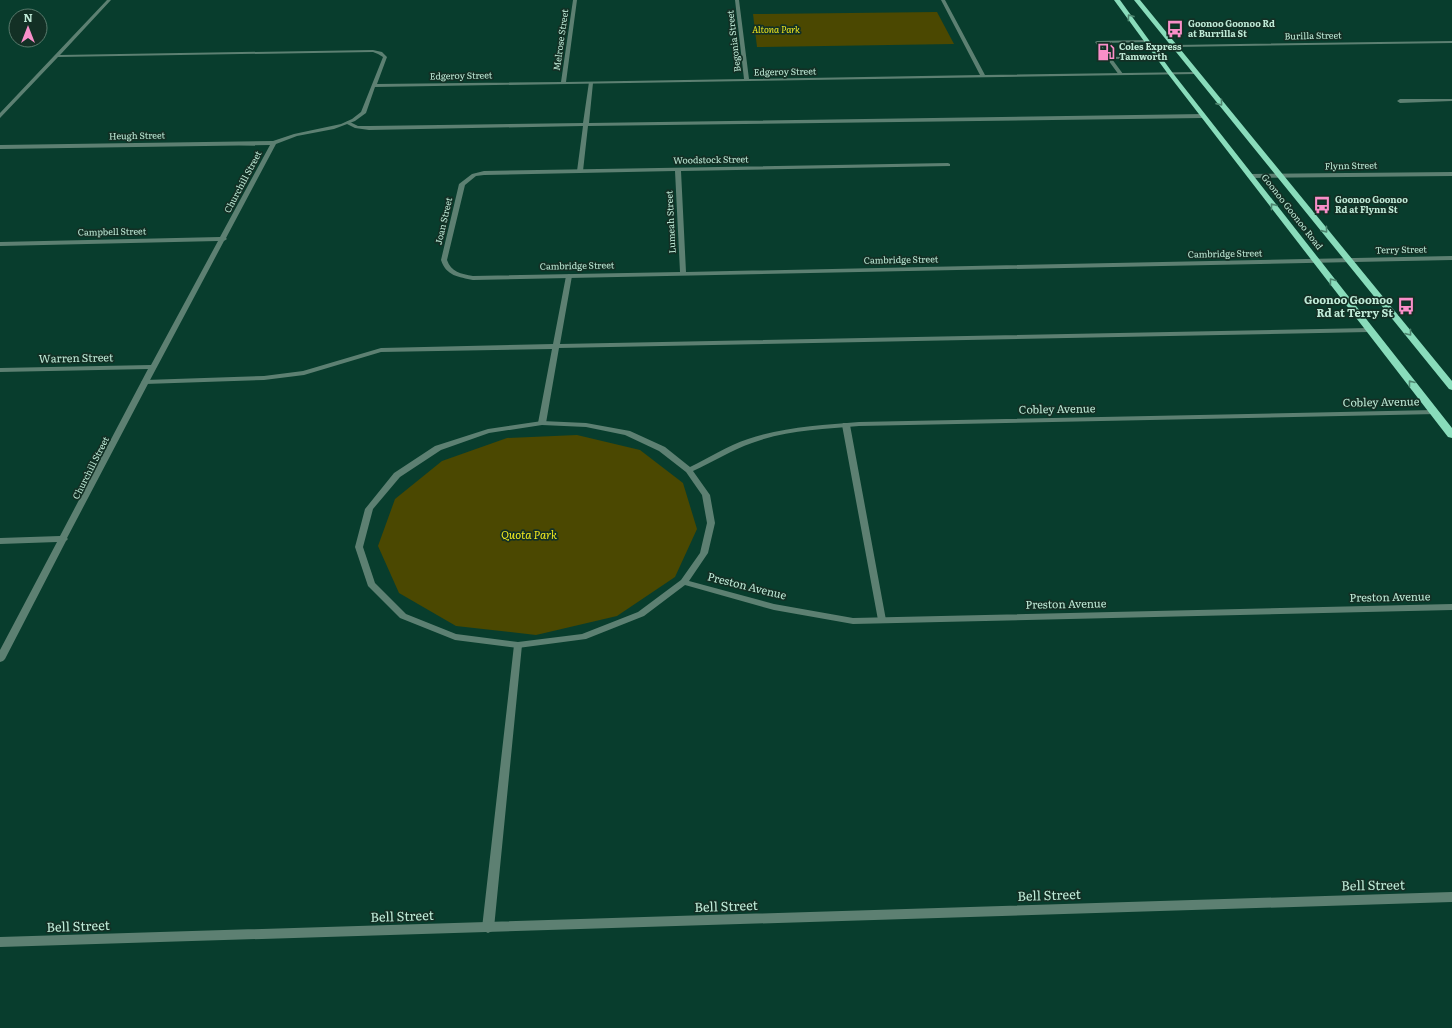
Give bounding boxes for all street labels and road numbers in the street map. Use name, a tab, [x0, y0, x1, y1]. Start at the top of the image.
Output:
street label: Melrose Street	[549, 8, 571, 72]
street label: Begonia Street	[722, 9, 744, 73]
street label: Burilla Street	[1284, 27, 1342, 42]
street label: Edgeroy Street	[754, 63, 817, 79]
street label: Edgeroy Street	[430, 67, 493, 83]
street label: Heugh Street	[109, 128, 166, 142]
street label: Churchill Street	[220, 148, 265, 215]
street label: Woodstock Street	[673, 151, 749, 167]
street label: Flynn Street	[1325, 158, 1378, 172]
street label: Goonoo Goonoo Road	[1259, 171, 1327, 253]
street label: Lumeah Street	[661, 190, 679, 254]
street label: Joan Street	[431, 195, 455, 246]
street label: Campbell Street	[78, 223, 147, 239]
street label: Terry Street	[1375, 242, 1427, 256]
street label: Cambridge Street	[1188, 245, 1263, 261]
street label: Cambridge Street	[864, 251, 939, 267]
street label: Cambridge Street	[540, 257, 615, 273]
street label: Warren Street	[39, 348, 114, 366]
street label: Cobley Avenue	[1343, 392, 1420, 410]
street label: Cobley Avenue	[1019, 399, 1096, 417]
street label: Churchill Street	[68, 433, 112, 501]
street label: Preston Avenue	[706, 567, 789, 603]
street label: Preston Avenue	[1349, 587, 1431, 605]
street label: Preston Avenue	[1025, 594, 1107, 612]
street label: Bell Street	[1341, 874, 1406, 895]
street label: Bell Street	[1017, 884, 1082, 905]
street label: Bell Street	[694, 895, 759, 916]
street label: Bell Street	[370, 905, 435, 926]
street label: Bell Street	[46, 915, 111, 936]

